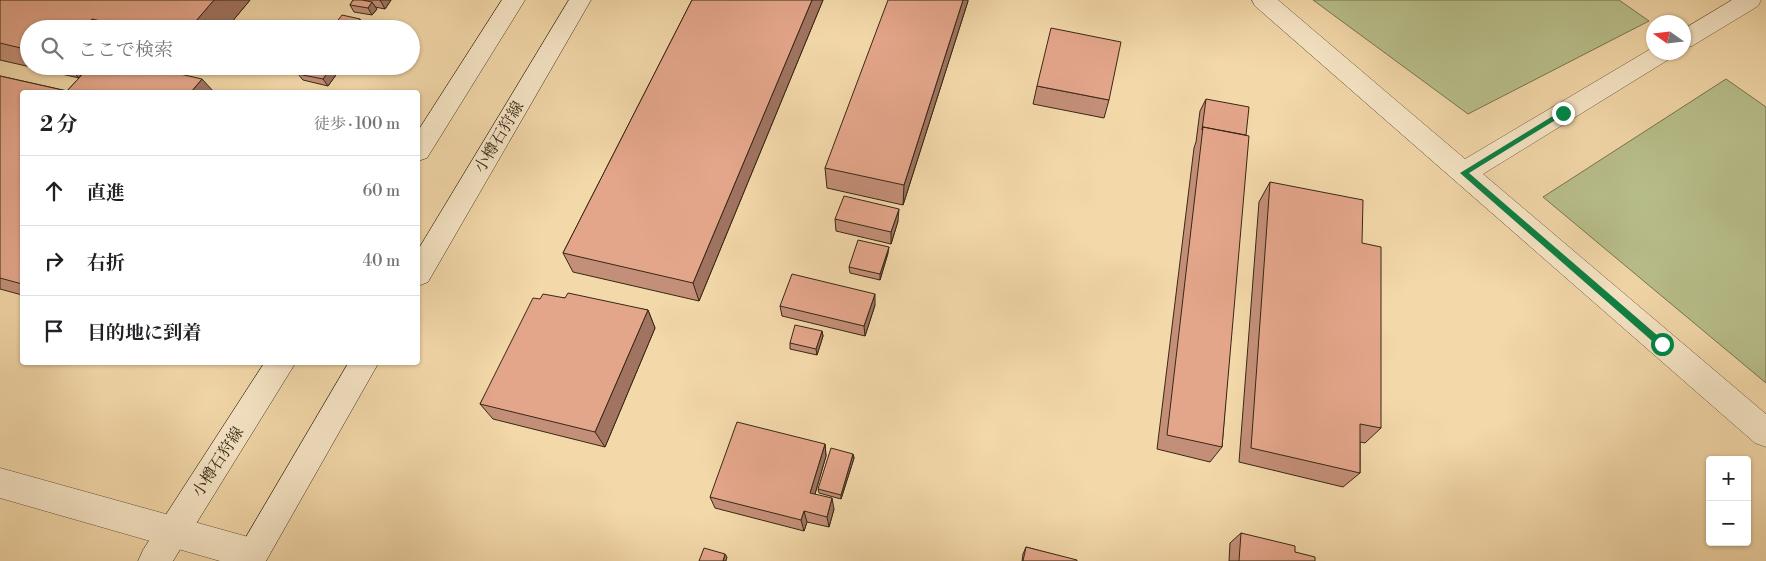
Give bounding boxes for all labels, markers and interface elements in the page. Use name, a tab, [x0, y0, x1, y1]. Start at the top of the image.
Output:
north arrow	[1646, 15, 1691, 60]
search box	[20, 20, 420, 75]
icon: search	[38, 34, 66, 62]
text: ここで検索	[78, 38, 173, 62]
street label: 小樽石狩線	[470, 98, 528, 176]
route end	[1552, 102, 1575, 125]
text: 2 分	[40, 112, 78, 138]
text: 徒歩 · 100 m	[314, 114, 400, 134]
icon: ahead	[40, 177, 68, 205]
text: 直進	[87, 181, 125, 205]
text: 60 m	[362, 181, 400, 201]
icon: right	[40, 247, 68, 275]
text: 右折	[87, 251, 125, 275]
text: 40 m	[363, 251, 400, 271]
icon: arrive	[40, 317, 68, 345]
text: 目的地に到着	[87, 321, 201, 345]
route start	[1651, 333, 1674, 356]
street label: 小樽石狩線	[188, 423, 248, 501]
map controls	[1706, 456, 1751, 546]
button: +	[1706, 456, 1751, 501]
button: −	[1706, 501, 1751, 546]

